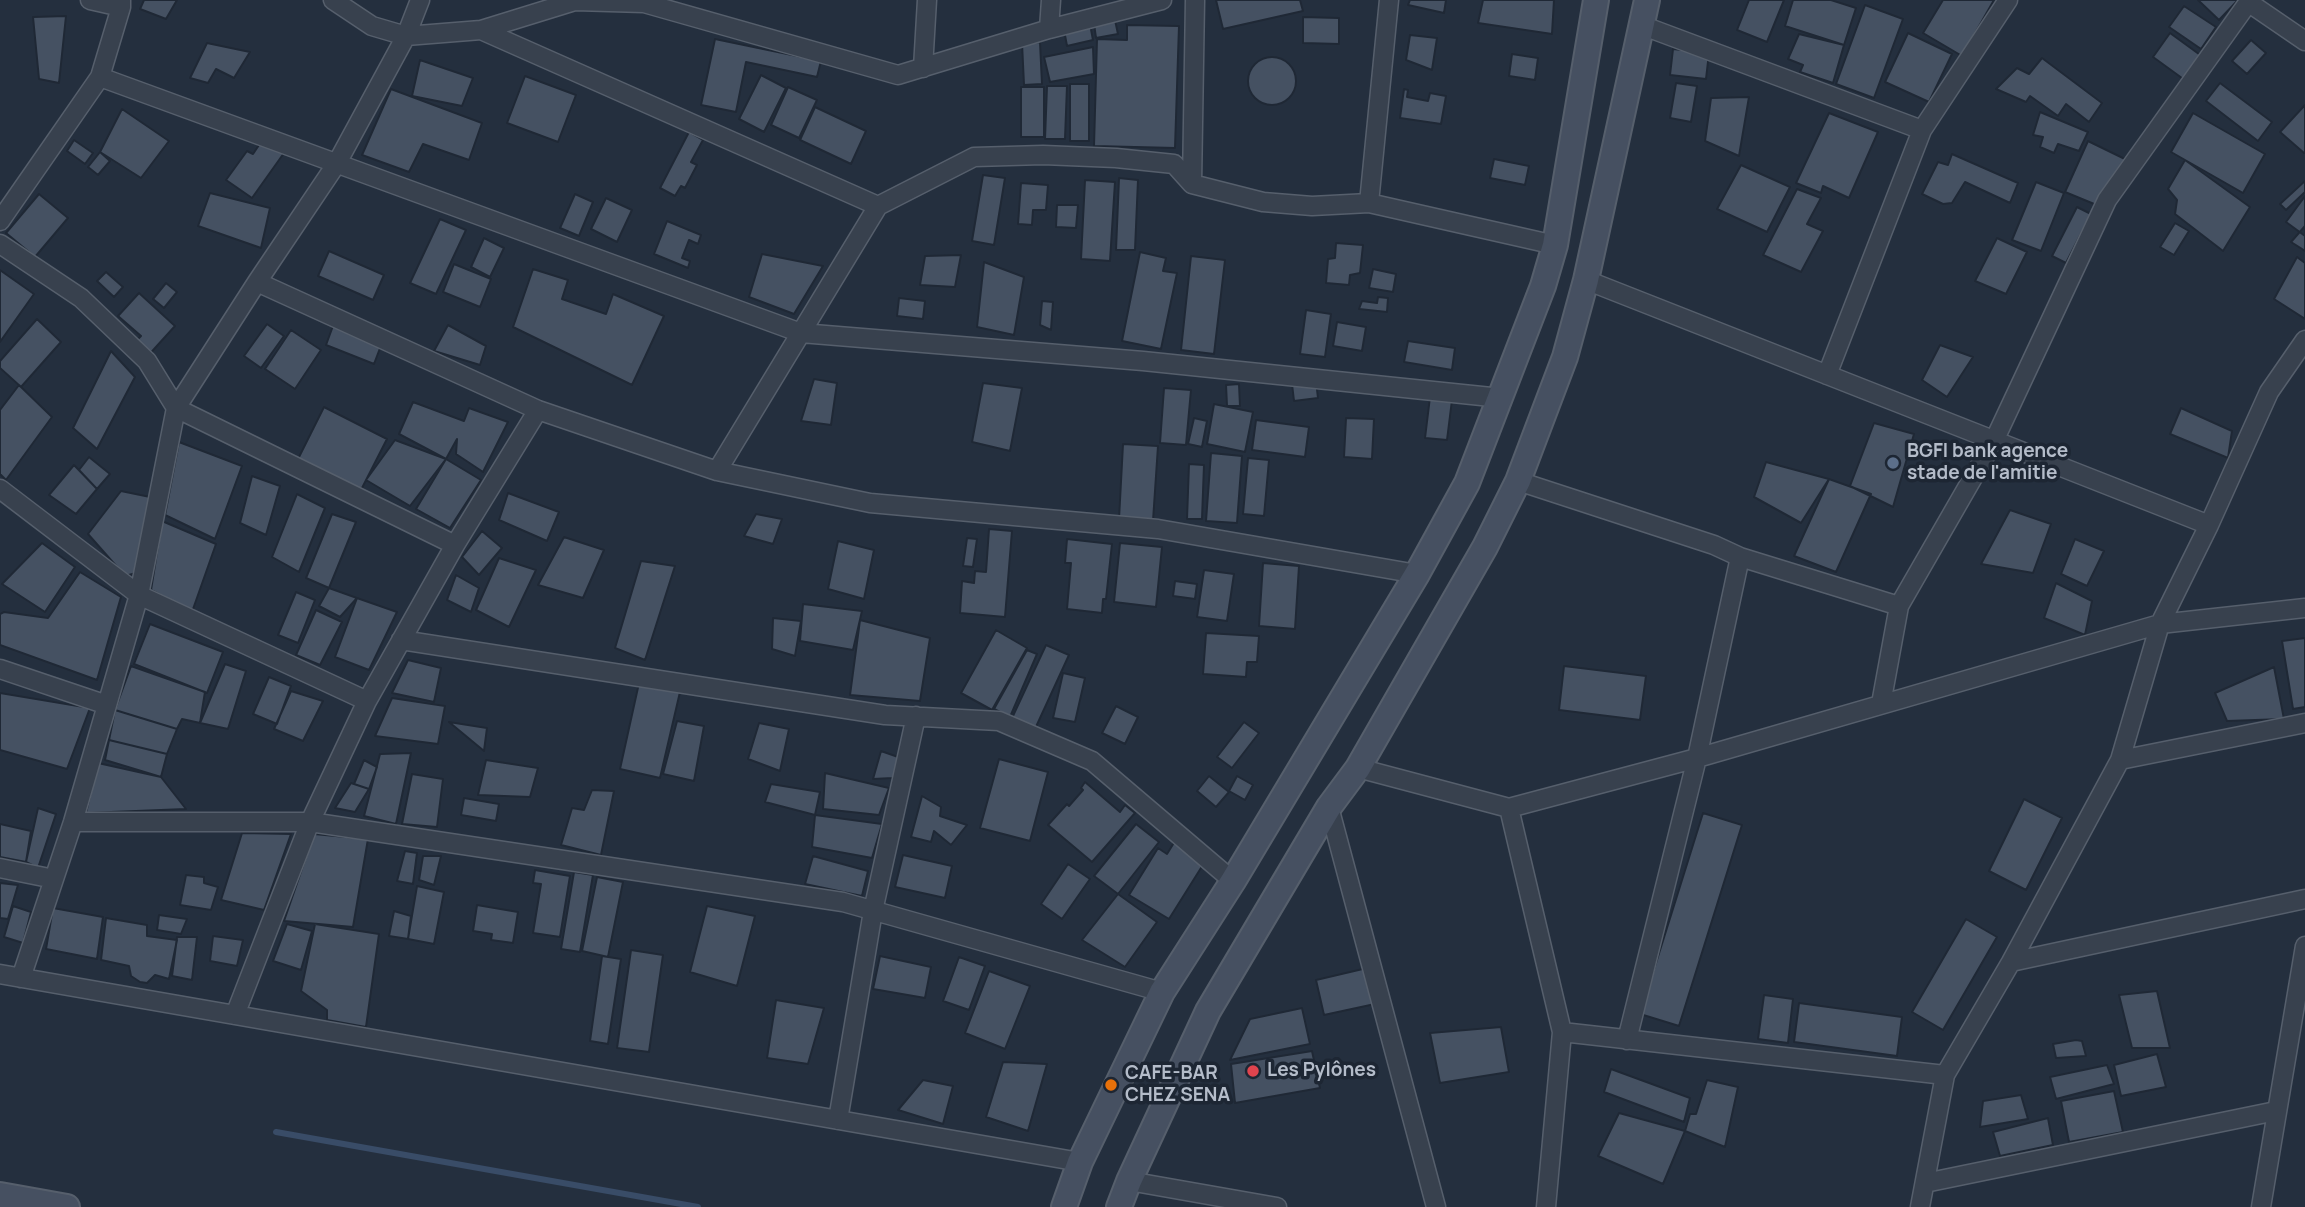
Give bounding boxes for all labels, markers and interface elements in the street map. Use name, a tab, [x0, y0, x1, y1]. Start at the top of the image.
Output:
place label: BGFI bank agence stade de l'amitie	[1907, 441, 2068, 485]
marker: BGFI bank agence stade de l'amitie	[1885, 455, 1901, 471]
place label: Les Pylônes	[1267, 1060, 1376, 1082]
place label: CAFE-BAR CHEZ SENA	[1125, 1063, 1230, 1107]
marker: Les Pylônes	[1245, 1063, 1261, 1079]
marker: CAFE-BAR CHEZ SENA	[1103, 1077, 1119, 1093]

